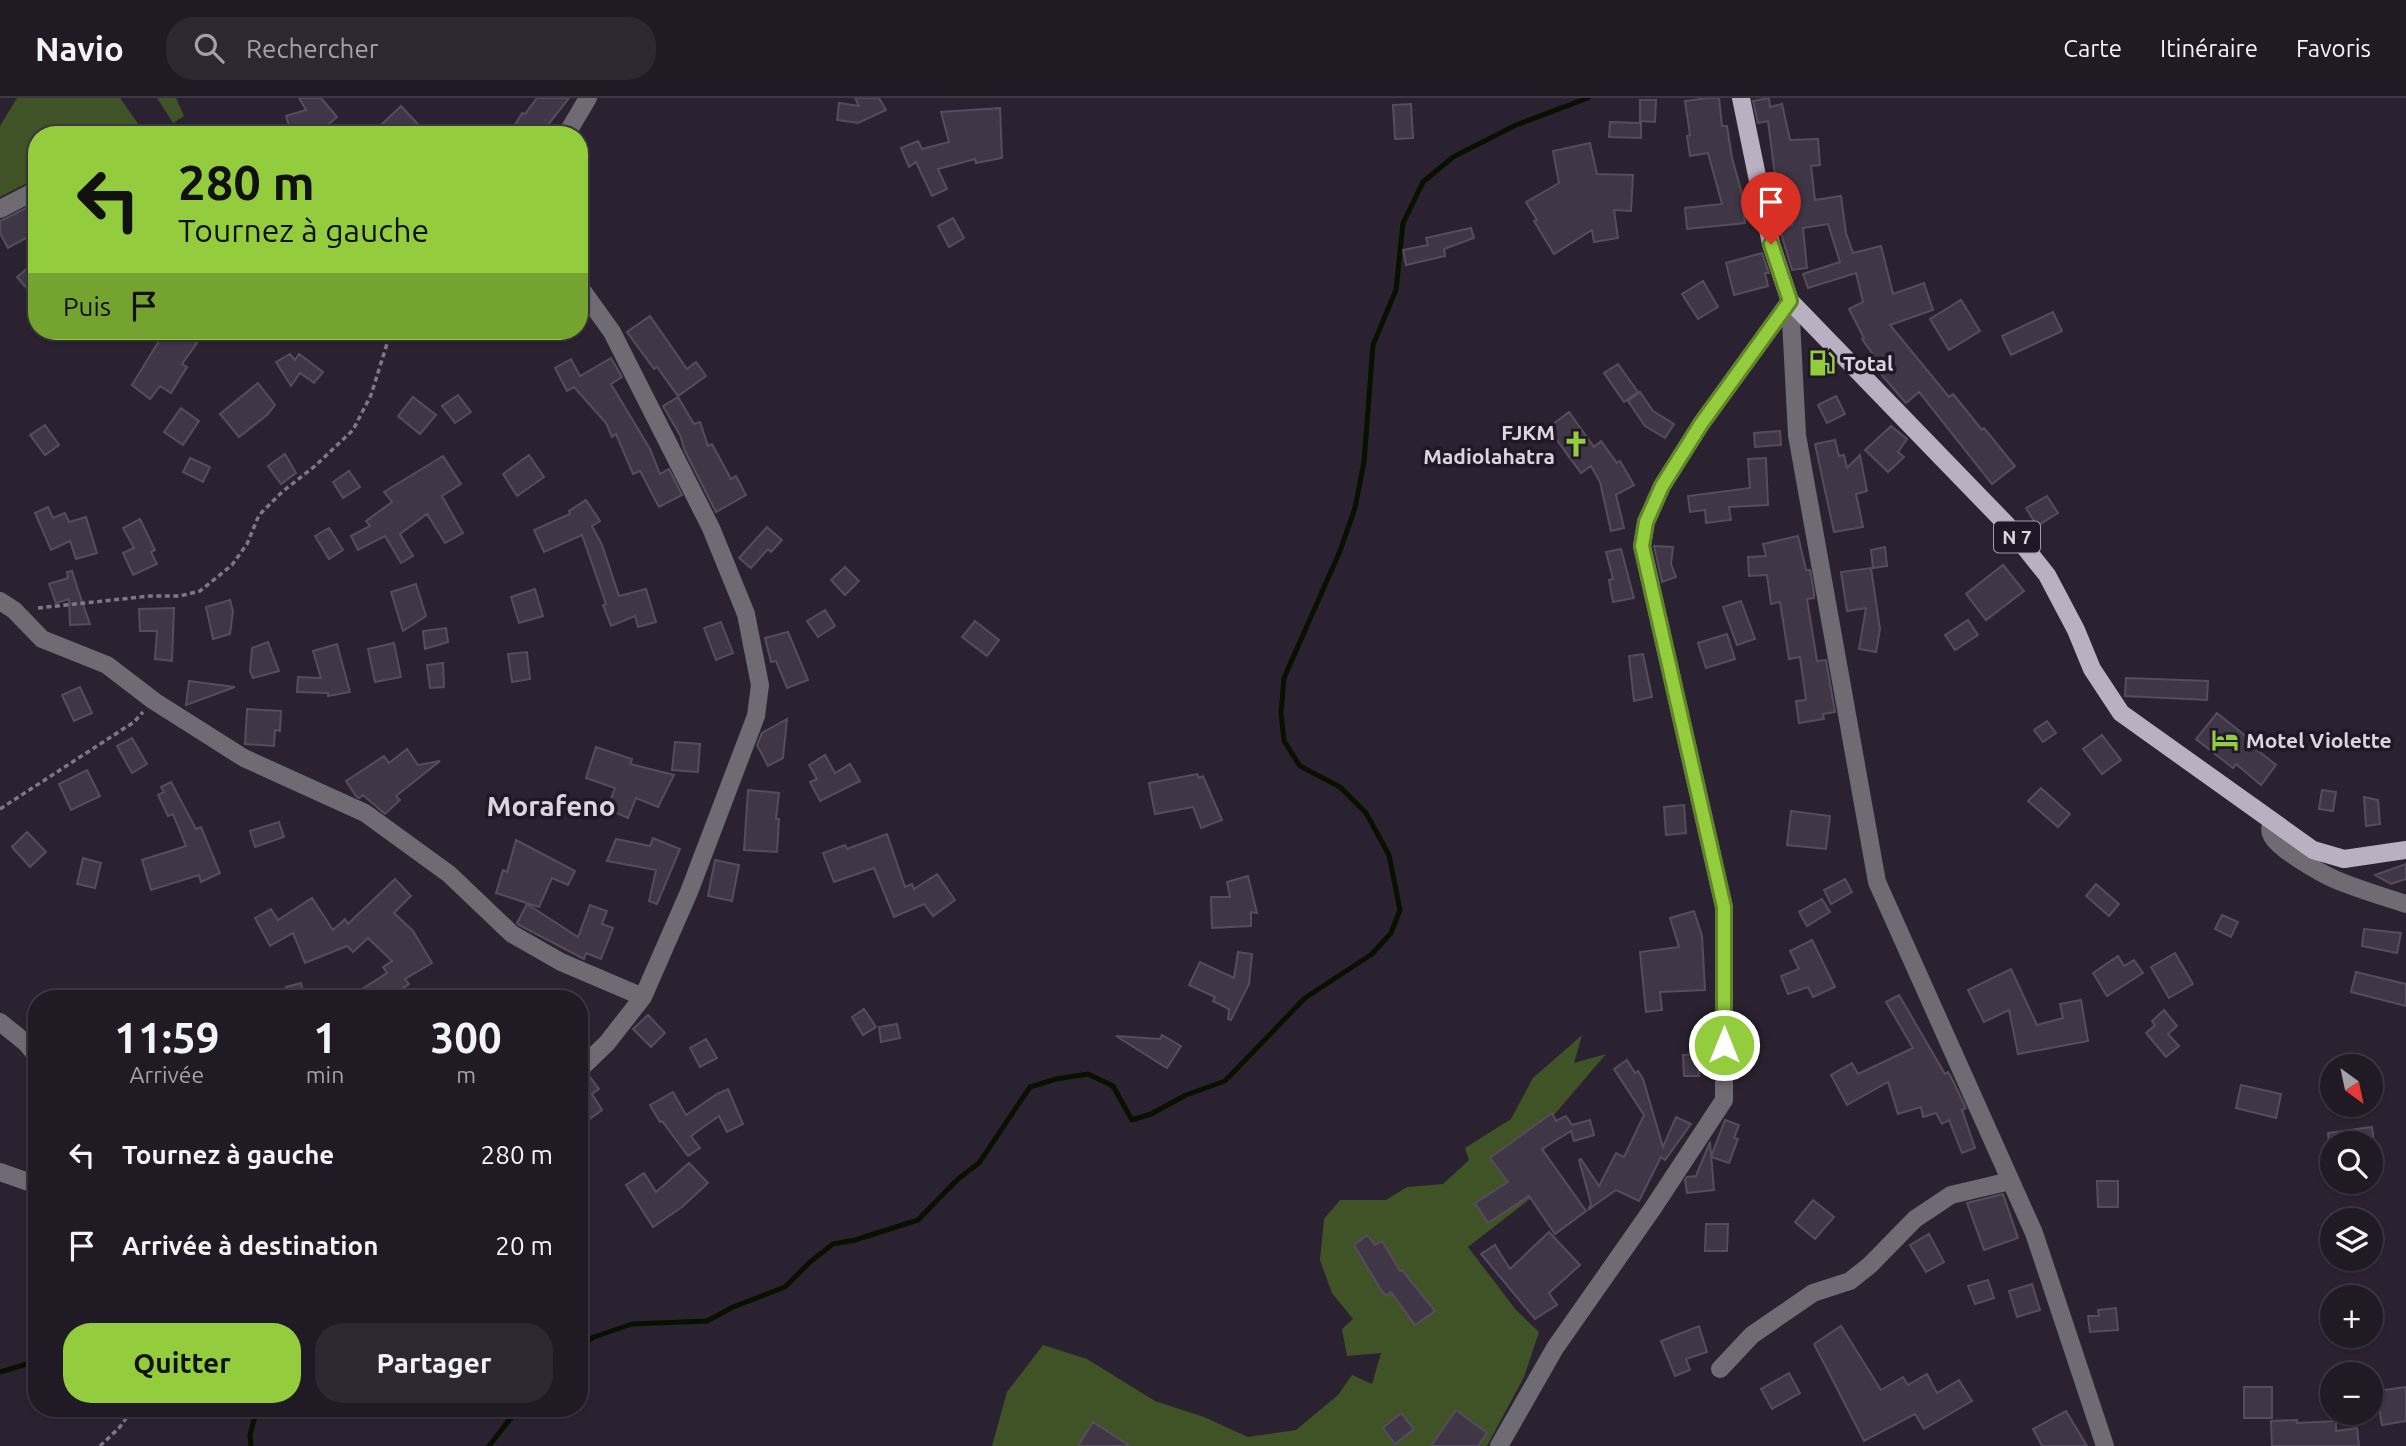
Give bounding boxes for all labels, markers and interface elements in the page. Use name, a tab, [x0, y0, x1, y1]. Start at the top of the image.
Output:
search box	[166, 17, 656, 80]
icon: search	[190, 29, 228, 67]
text: Navio	[35, 30, 124, 67]
text: Rechercher	[246, 34, 379, 63]
text: Carte	[2063, 35, 2122, 62]
text: Itinéraire	[2160, 35, 2258, 62]
text: Favoris	[2296, 35, 2371, 62]
icon: left	[63, 154, 154, 245]
text: 280 m	[178, 154, 315, 209]
pin	[1741, 172, 1801, 244]
icon: arrive	[1752, 183, 1790, 221]
text: Tournez à gauche	[178, 212, 429, 248]
icon: arrive	[125, 287, 163, 325]
text: Puis	[63, 292, 111, 321]
fuel station icon: Total	[1807, 348, 1837, 378]
place label: Total	[1843, 351, 1893, 375]
place label: FJKM Madiolahatra	[1423, 420, 1555, 468]
church icon: FJKM Madiolahatra	[1561, 429, 1591, 459]
road number: N 7	[1994, 522, 2040, 552]
hotel icon: Motel Violette	[2210, 725, 2240, 755]
place label: Motel Violette	[2246, 728, 2392, 752]
district label: Morafeno	[487, 790, 616, 821]
position arrow	[1687, 1008, 1761, 1082]
text: 11:59	[114, 1014, 219, 1061]
text: 1	[313, 1014, 337, 1061]
text: 300	[431, 1014, 502, 1061]
north arrow	[2320, 1054, 2384, 1116]
map controls	[2320, 1054, 2383, 1425]
text: Arrivée	[130, 1062, 204, 1087]
text: min	[306, 1062, 344, 1087]
text: m	[456, 1062, 476, 1087]
button: search	[2320, 1131, 2383, 1194]
icon: left	[63, 1136, 101, 1174]
text: Tournez à gauche	[122, 1140, 334, 1169]
text: 280 m	[481, 1140, 553, 1169]
button: layers	[2320, 1208, 2383, 1271]
icon: arrive	[63, 1227, 101, 1265]
text: Arrivée à destination	[122, 1231, 378, 1260]
text: 20 m	[495, 1231, 553, 1260]
button: +	[2320, 1285, 2383, 1348]
button: Quitter	[63, 1323, 301, 1403]
button: Partager	[315, 1323, 553, 1403]
button: −	[2320, 1362, 2383, 1425]

